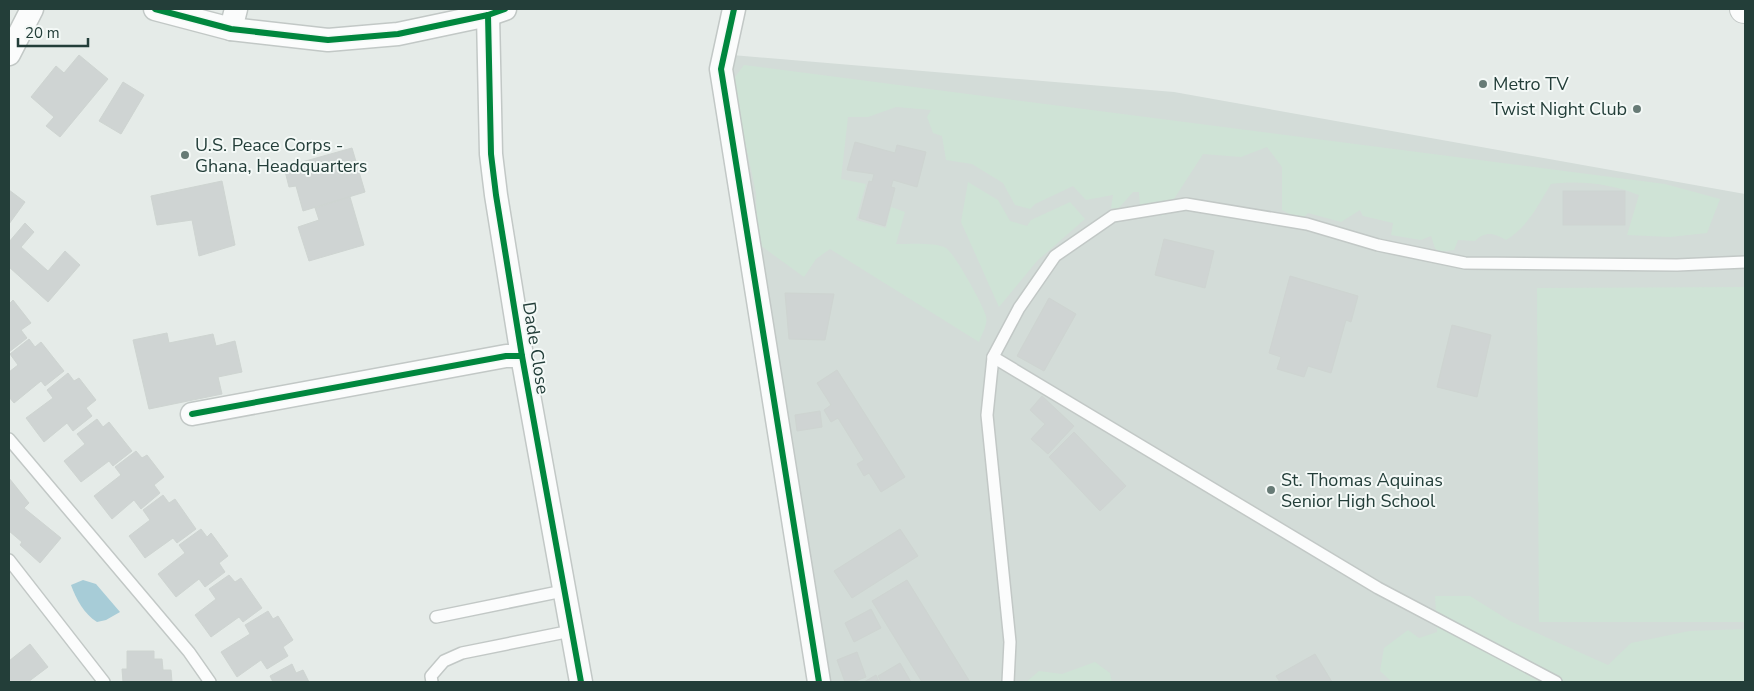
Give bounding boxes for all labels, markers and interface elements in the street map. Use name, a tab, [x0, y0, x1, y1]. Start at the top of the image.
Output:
scale bar	[18, 15, 88, 47]
text: 20 m	[25, 23, 60, 43]
place label: Metro TV	[1493, 72, 1569, 96]
marker: Metro TV	[1477, 78, 1489, 90]
place label: Twist Night Club	[1491, 97, 1627, 121]
marker: Twist Night Club	[1631, 103, 1643, 115]
place label: U.S. Peace Corps - Ghana, Headquarters	[195, 133, 367, 178]
marker: U.S. Peace Corps - Ghana, Headquarters	[179, 149, 191, 161]
street label: Dade Close	[517, 300, 555, 396]
place label: St. Thomas Aquinas Senior High School	[1281, 468, 1443, 513]
marker: St. Thomas Aquinas Senior High School	[1265, 484, 1277, 496]

